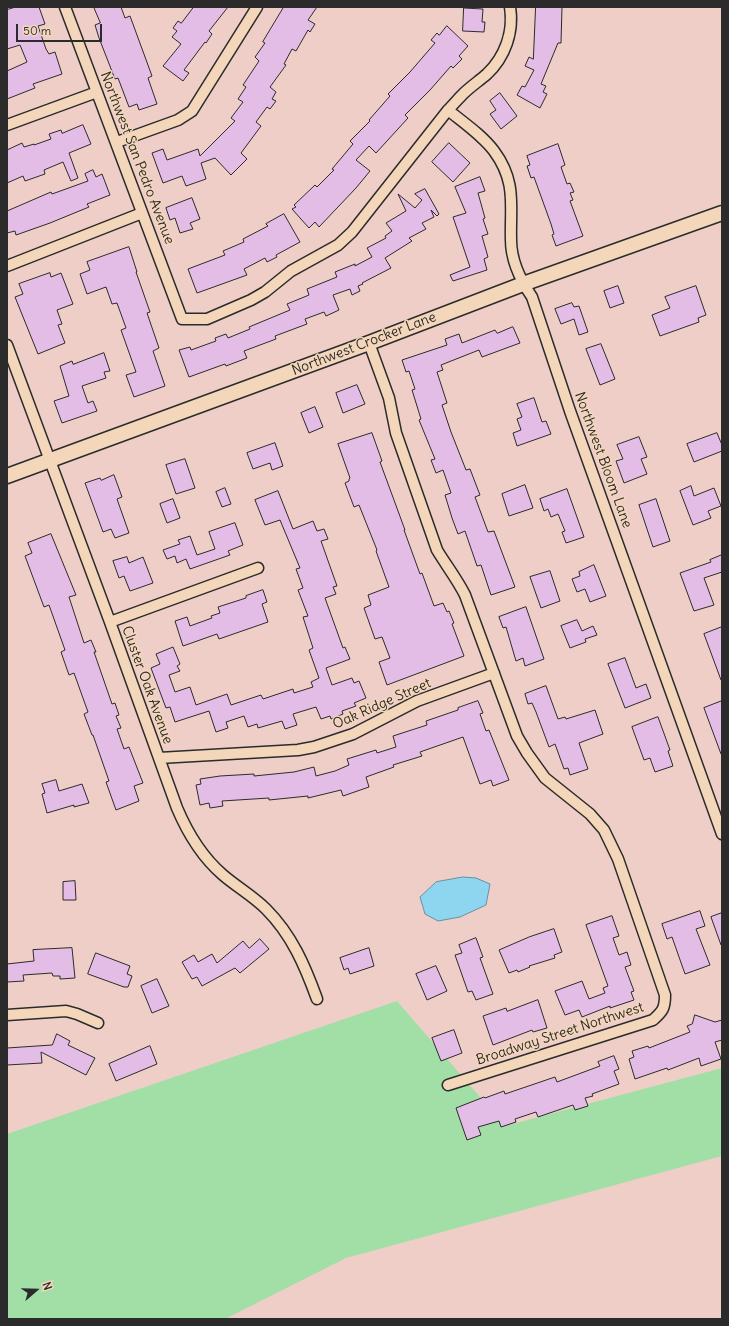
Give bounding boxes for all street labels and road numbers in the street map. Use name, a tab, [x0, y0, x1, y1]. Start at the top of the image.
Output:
street label: Northwest San Pedro Avenue	[96, 69, 178, 247]
street label: Northwest Crocker Lane	[289, 309, 439, 379]
street label: Northwest Bloom Lane	[571, 390, 635, 530]
street label: Cluster Oak Avenue	[118, 624, 176, 746]
street label: Oak Ridge Street	[330, 675, 434, 733]
street label: Broadway Street Northwest	[474, 999, 646, 1069]

